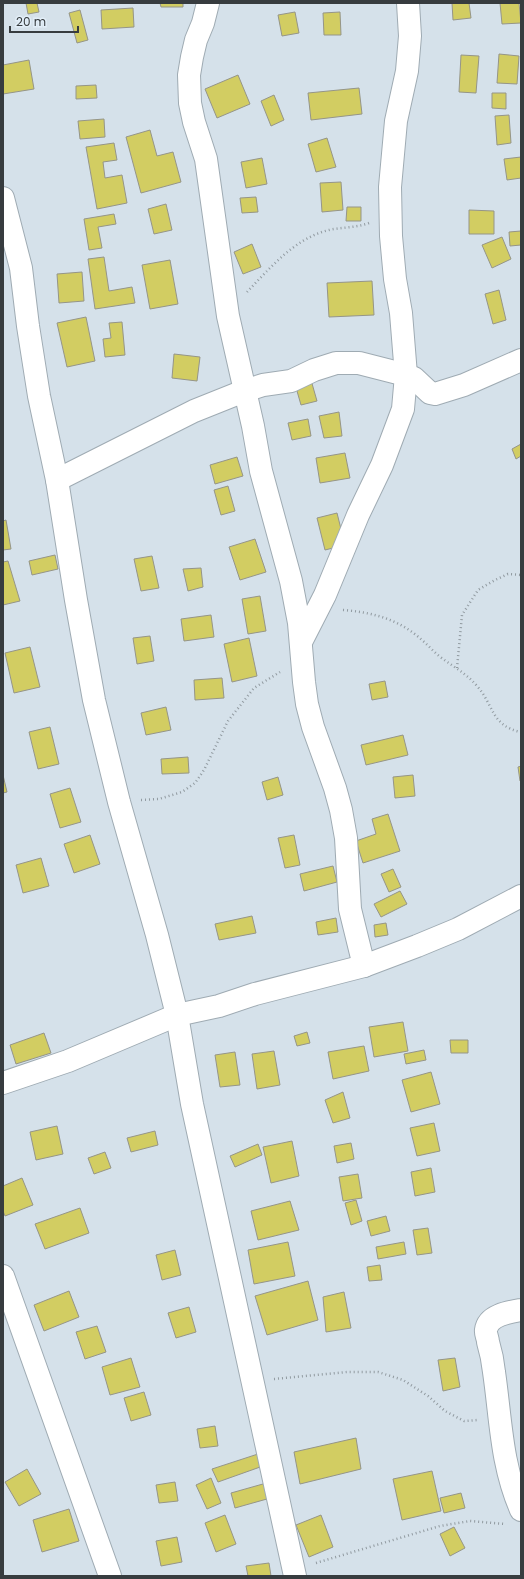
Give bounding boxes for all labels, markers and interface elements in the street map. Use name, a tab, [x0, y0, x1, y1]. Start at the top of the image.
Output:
scale bar	[10, 8, 78, 34]
text: 20 m	[16, 13, 46, 30]

